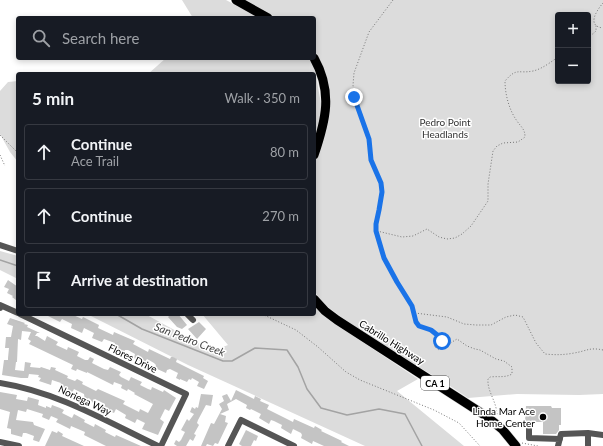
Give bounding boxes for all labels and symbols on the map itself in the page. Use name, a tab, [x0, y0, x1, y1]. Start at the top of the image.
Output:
route end	[345, 88, 363, 106]
park label: Pedro Point Headlands	[419, 116, 471, 140]
street label: Cabrillo Highway	[357, 317, 428, 367]
water label: San Pedro Creek	[153, 320, 228, 359]
route start	[433, 332, 451, 350]
street label: Flores Drive	[107, 341, 159, 375]
road number: CA 1	[421, 376, 449, 390]
street label: Noriega Way	[57, 383, 114, 418]
place label: Linda Mar Ace Home Center	[472, 405, 535, 429]
marker: Linda Mar Ace Home Center	[538, 412, 548, 422]

